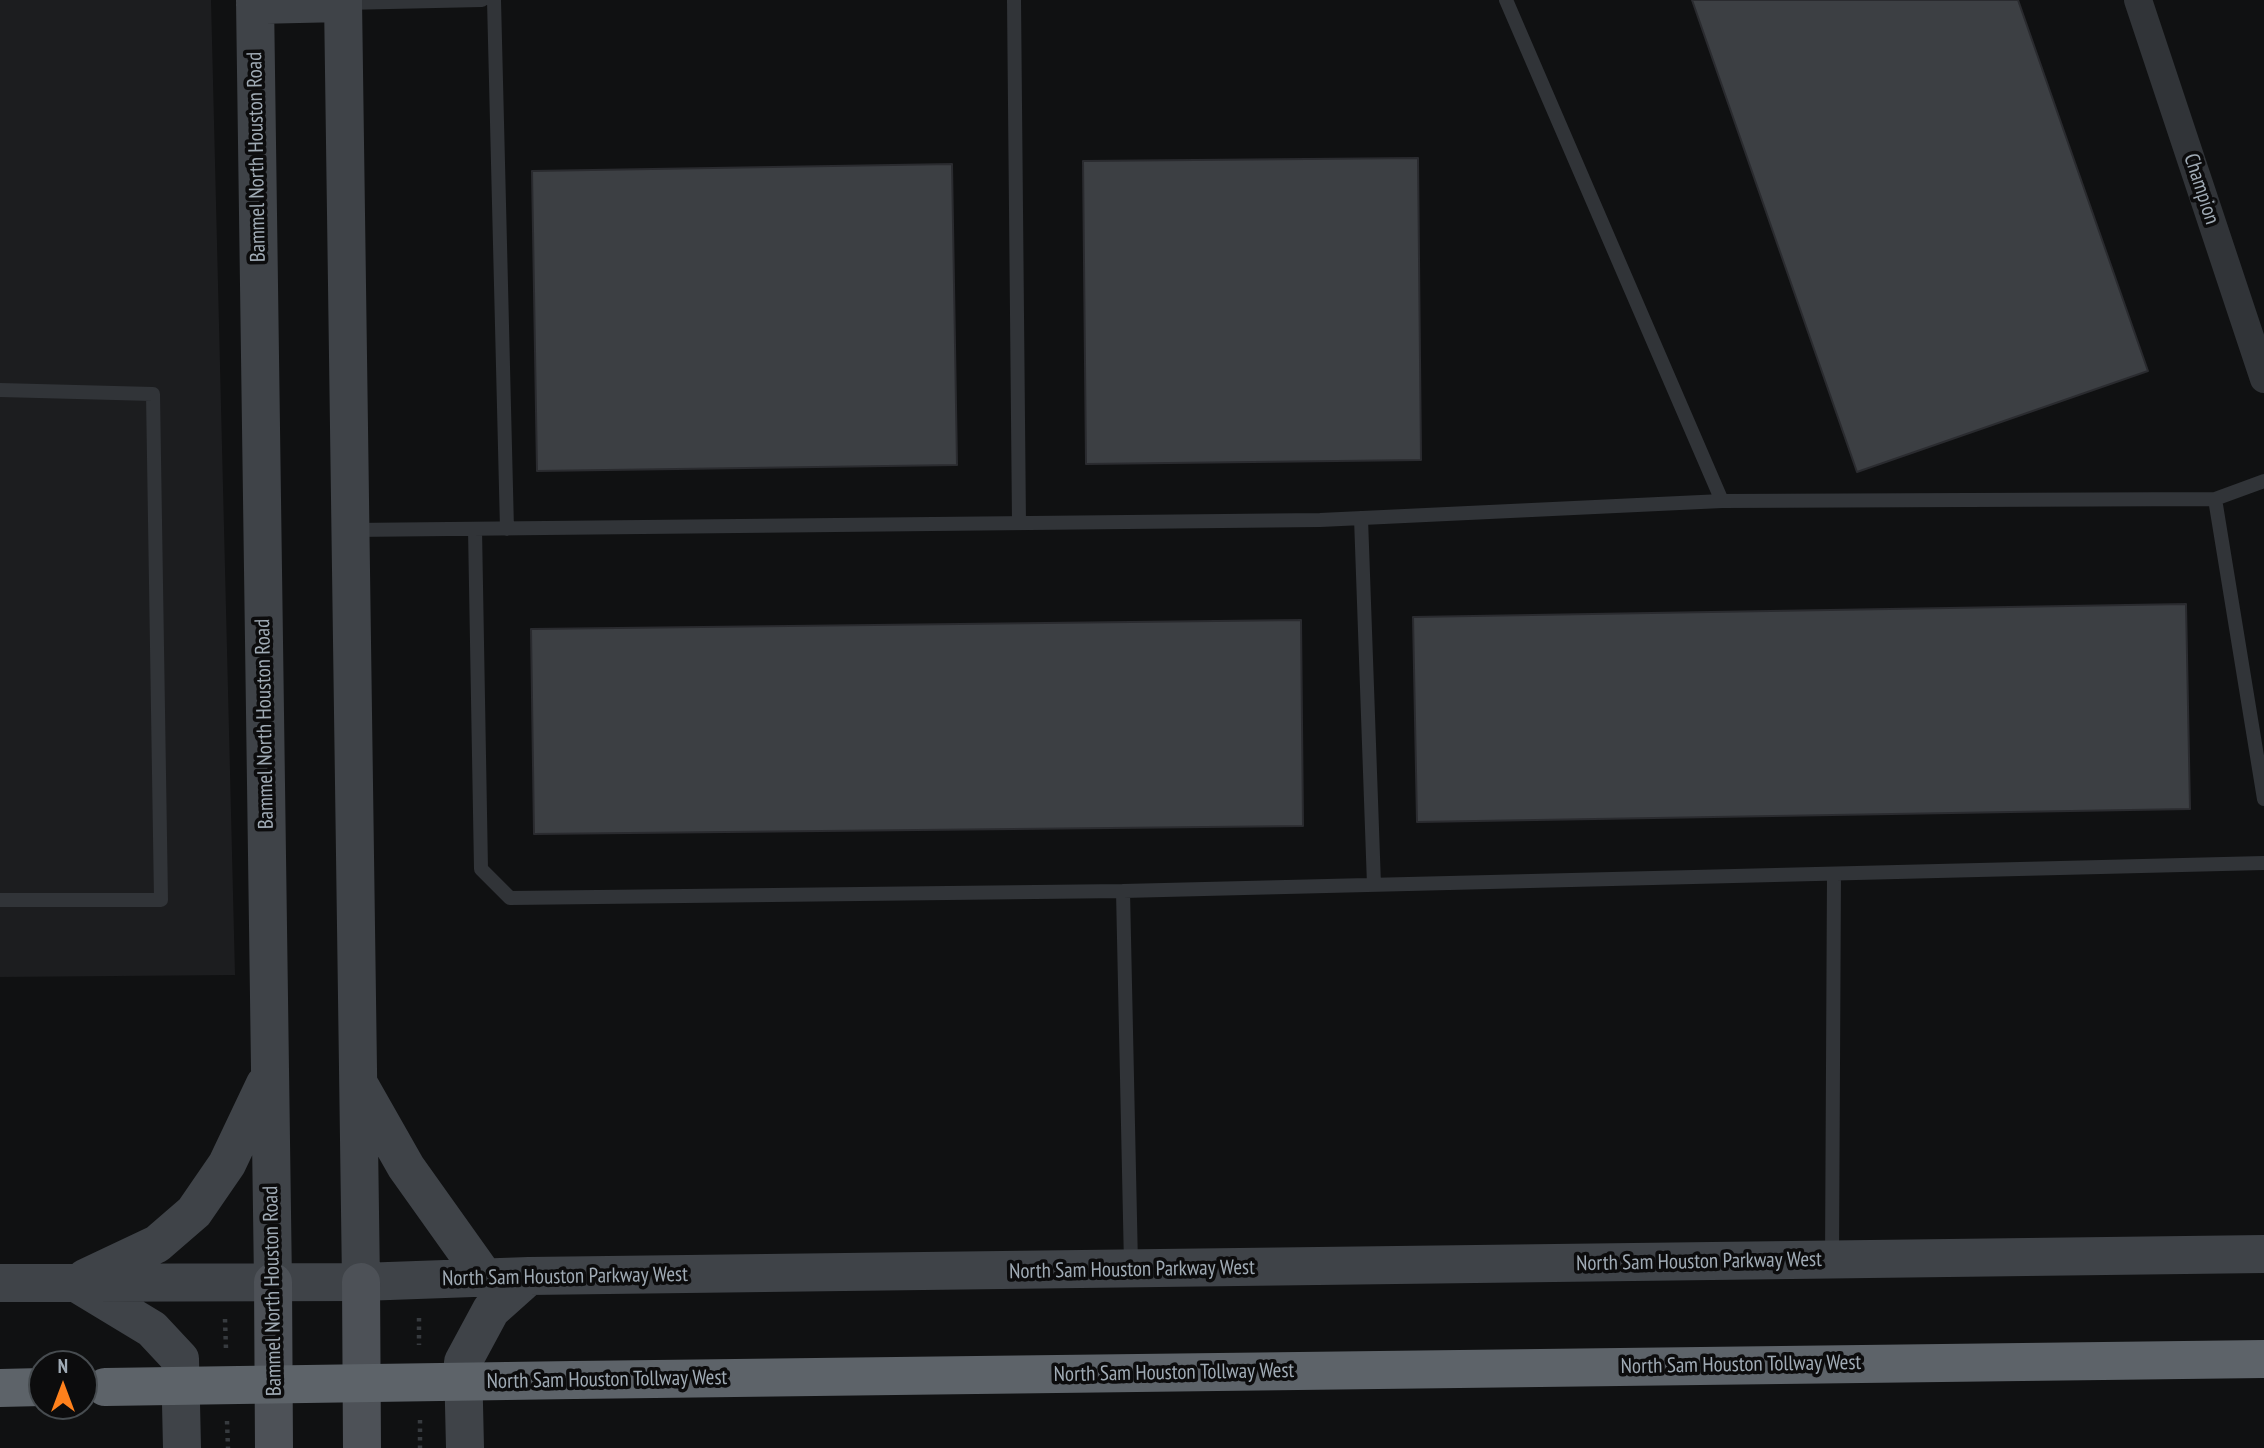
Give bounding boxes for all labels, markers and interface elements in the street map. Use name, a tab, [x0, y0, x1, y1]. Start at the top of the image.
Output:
street label: Bammel North Houston Road	[243, 52, 271, 262]
street label: Champion	[2178, 150, 2224, 228]
street label: Bammel North Houston Road	[251, 619, 279, 829]
street label: Bammel North Houston Road	[259, 1186, 287, 1396]
street label: North Sam Houston Parkway West	[1576, 1247, 1822, 1277]
street label: North Sam Houston Parkway West	[1009, 1255, 1255, 1285]
street label: North Sam Houston Parkway West	[442, 1262, 688, 1292]
north arrow	[28, 1350, 98, 1420]
street label: North Sam Houston Tollway West	[1620, 1350, 1862, 1380]
text: N	[58, 1354, 68, 1378]
street label: North Sam Houston Tollway West	[1053, 1358, 1295, 1388]
street label: North Sam Houston Tollway West	[486, 1365, 728, 1395]

